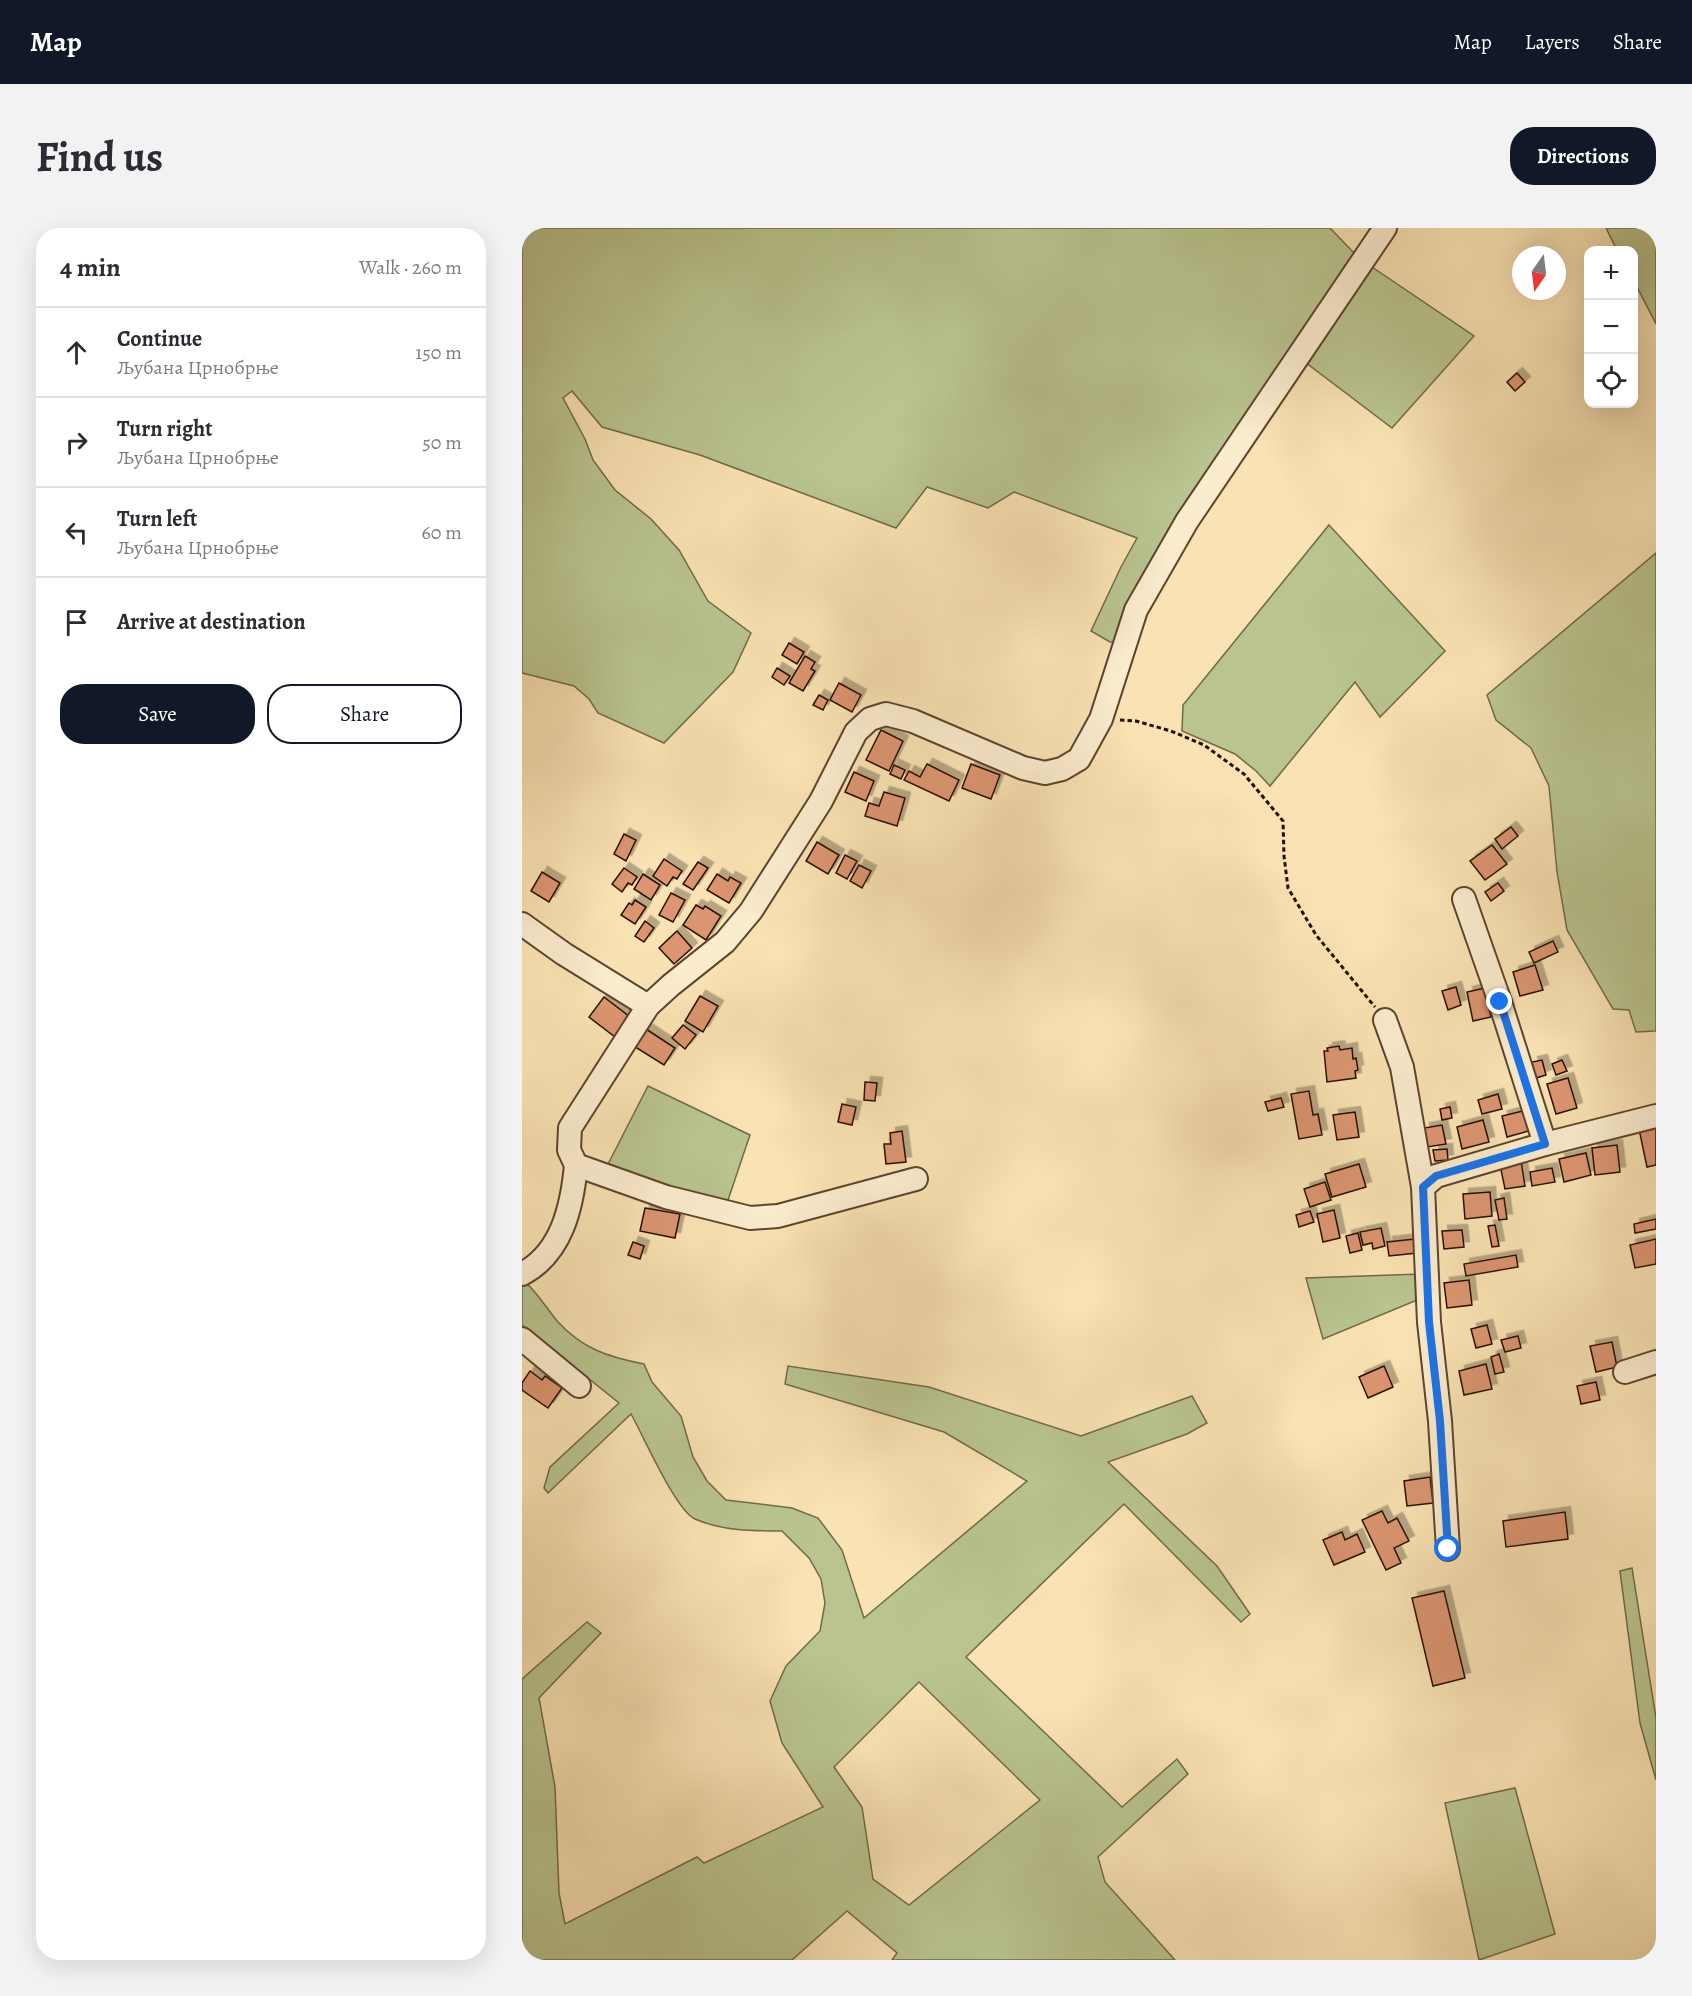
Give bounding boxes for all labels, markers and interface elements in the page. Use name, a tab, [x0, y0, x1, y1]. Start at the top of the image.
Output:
text: Map	[30, 23, 82, 61]
text: Map	[1453, 28, 1492, 56]
text: Layers	[1525, 28, 1580, 56]
text: Share	[1613, 28, 1662, 56]
button: Directions	[1510, 127, 1656, 185]
text: Find us	[36, 128, 163, 185]
north arrow	[1512, 246, 1566, 300]
map controls	[1584, 246, 1638, 408]
button: +	[1584, 246, 1638, 300]
text: 4 min	[60, 250, 121, 285]
text: Walk · 260 m	[359, 254, 462, 281]
button: −	[1584, 300, 1638, 354]
text: Continue	[117, 324, 202, 354]
icon: ahead	[60, 336, 93, 369]
text: 150 m	[415, 339, 462, 366]
text: Љубана Црнобрње	[117, 354, 279, 381]
button: locate	[1584, 354, 1638, 408]
text: Turn right	[117, 414, 213, 444]
icon: right	[60, 426, 93, 459]
text: 50 m	[422, 429, 462, 456]
text: Љубана Црнобрње	[117, 444, 279, 471]
text: Turn left	[117, 504, 197, 534]
icon: left	[60, 516, 93, 549]
text: 60 m	[422, 519, 462, 546]
text: Љубана Црнобрње	[117, 534, 279, 561]
icon: arrive	[60, 606, 93, 639]
text: Arrive at destination	[117, 607, 306, 637]
button: Save	[60, 684, 255, 744]
button: Share	[267, 684, 462, 744]
route end	[1486, 988, 1512, 1014]
route start	[1434, 1535, 1460, 1561]

